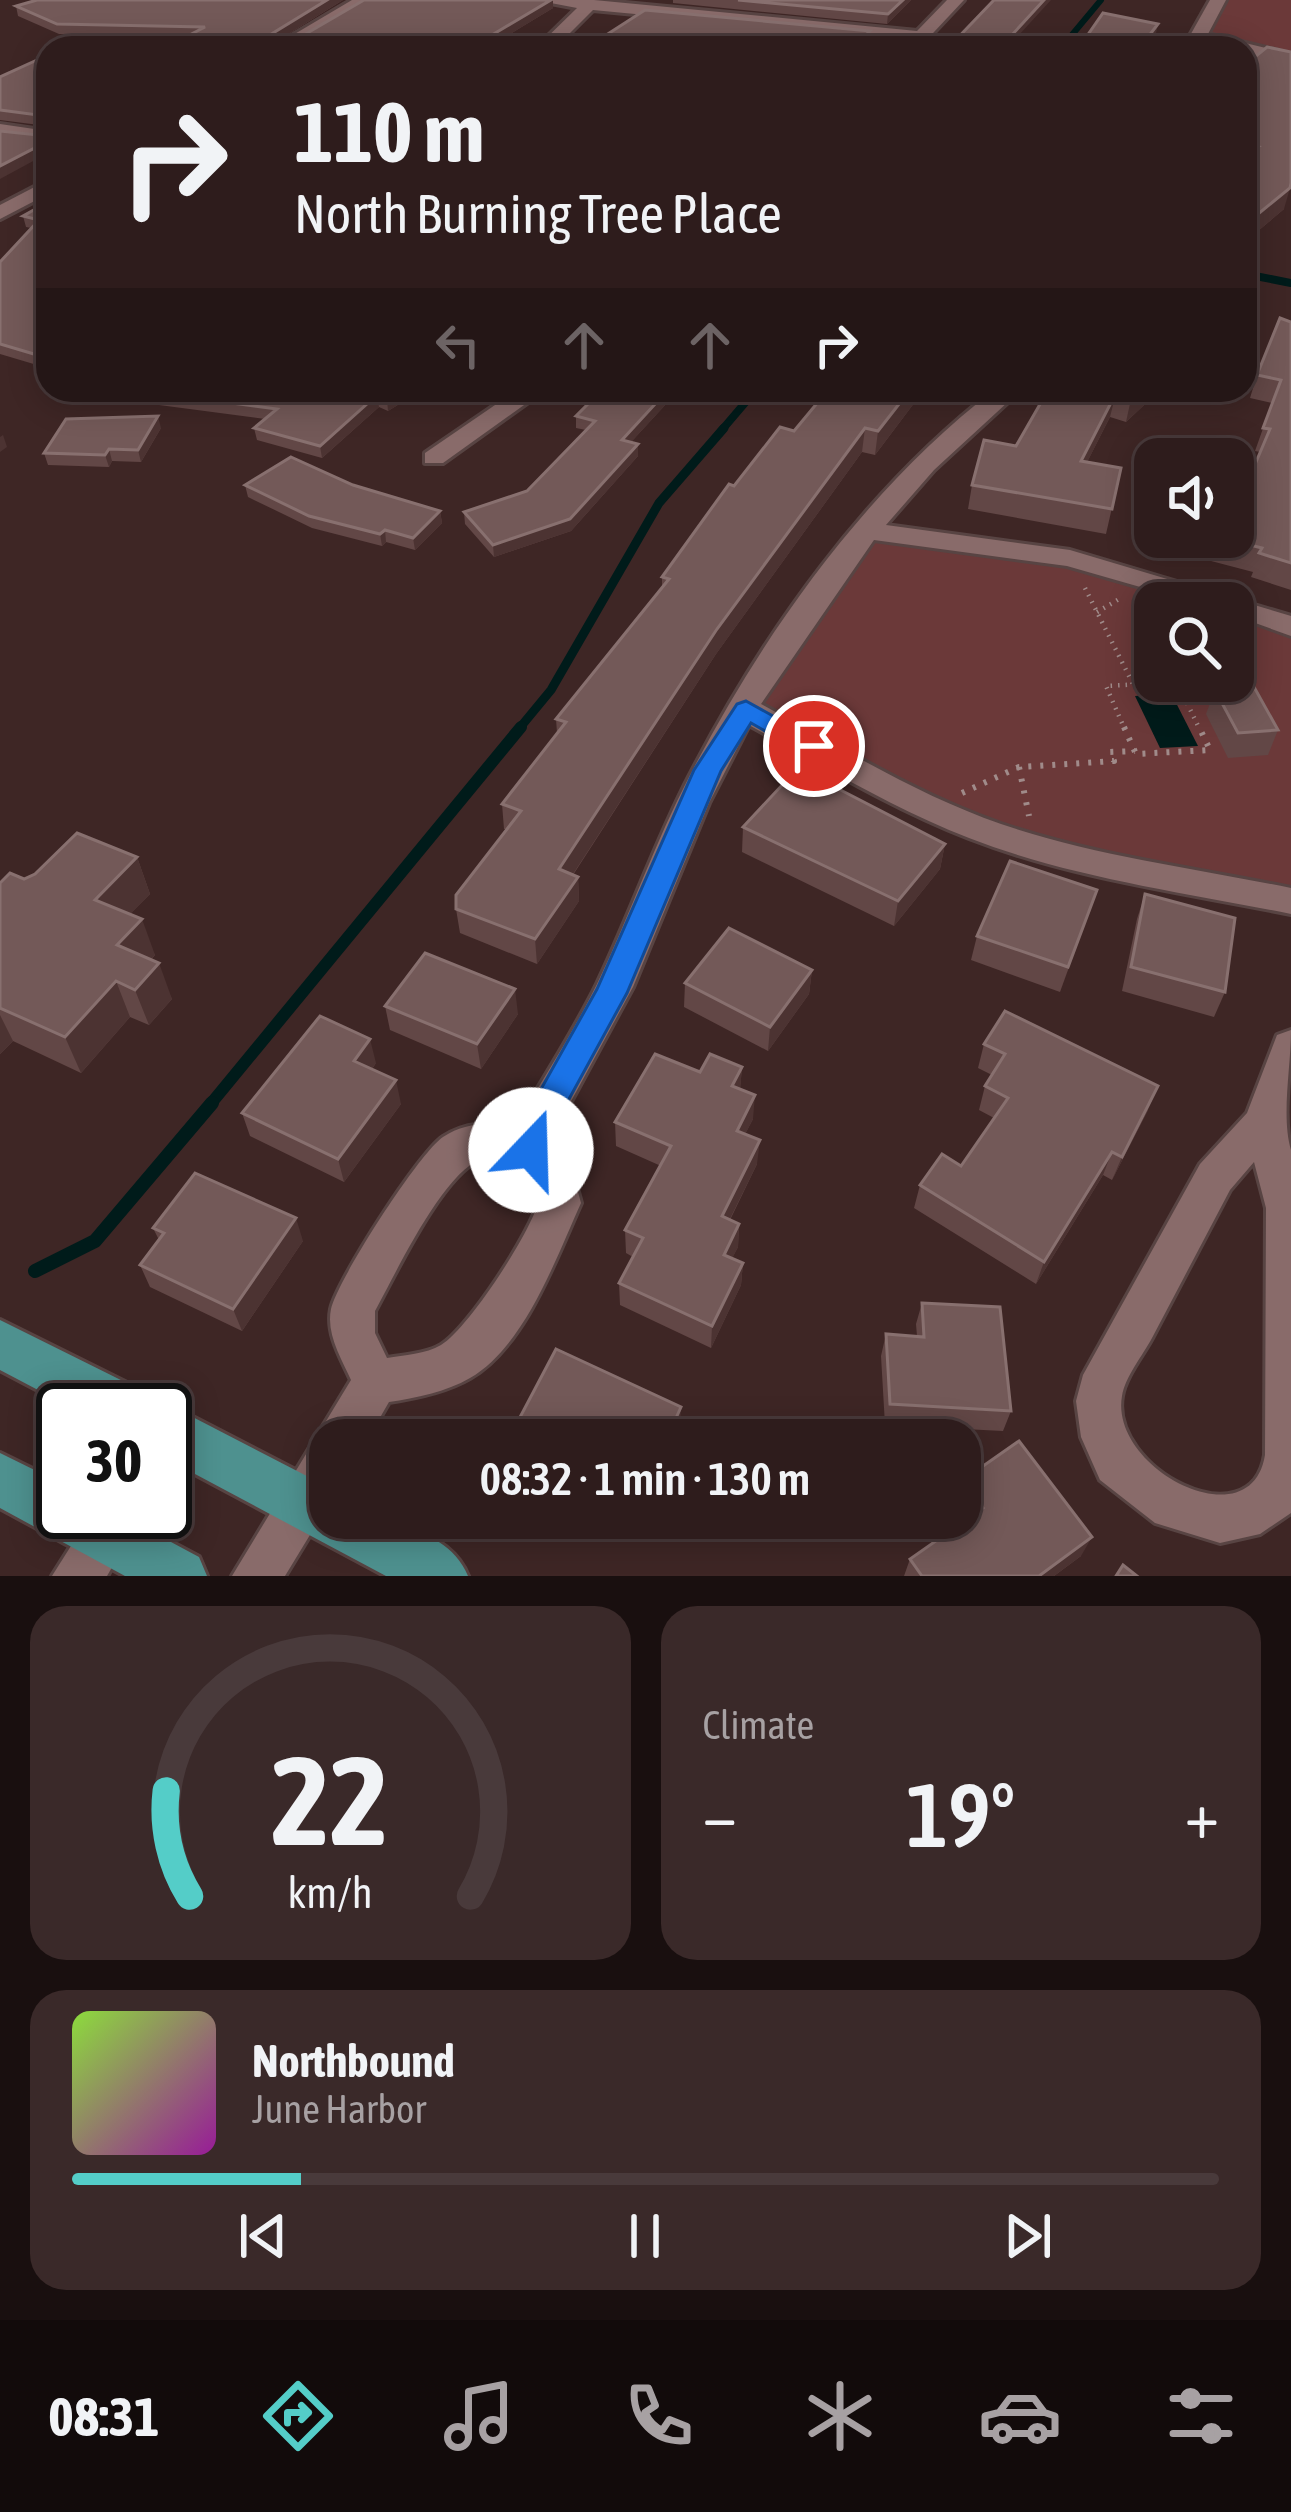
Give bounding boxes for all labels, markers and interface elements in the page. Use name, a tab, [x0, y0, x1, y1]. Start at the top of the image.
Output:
icon: right	[96, 84, 252, 240]
text: 110 m	[294, 84, 484, 180]
text: North Burning Tree Place	[294, 183, 782, 244]
icon: left	[425, 312, 491, 378]
icon: ahead	[551, 312, 617, 378]
icon: ahead	[677, 312, 743, 378]
icon: right	[803, 312, 869, 378]
map controls	[1134, 438, 1254, 702]
button: sound	[1134, 438, 1254, 558]
button: search	[1134, 582, 1254, 702]
pin	[763, 695, 865, 797]
icon: arrive	[781, 713, 847, 779]
position arrow	[468, 1087, 594, 1213]
speed limit sign: 30	[36, 1383, 192, 1539]
text: 08:32 · 1 min · 130 m	[480, 1453, 810, 1505]
text: Climate	[703, 1703, 814, 1747]
text: 22	[272, 1728, 389, 1871]
text: 19°	[906, 1763, 1015, 1866]
text: −	[703, 1776, 737, 1852]
text: +	[1185, 1776, 1219, 1852]
text: km/h	[288, 1868, 373, 1917]
text: Northbound	[252, 2035, 455, 2087]
text: June Harbor	[252, 2087, 426, 2131]
icon: previous	[230, 2203, 296, 2269]
icon: pause	[612, 2203, 678, 2269]
icon: next	[995, 2203, 1061, 2269]
icon: directions	[256, 2374, 340, 2458]
icon: music	[437, 2374, 521, 2458]
icon: phone	[617, 2374, 701, 2458]
icon: climate	[798, 2374, 882, 2458]
icon: car	[978, 2374, 1062, 2458]
icon: filters	[1159, 2374, 1243, 2458]
text: 08:31	[48, 2386, 159, 2447]

